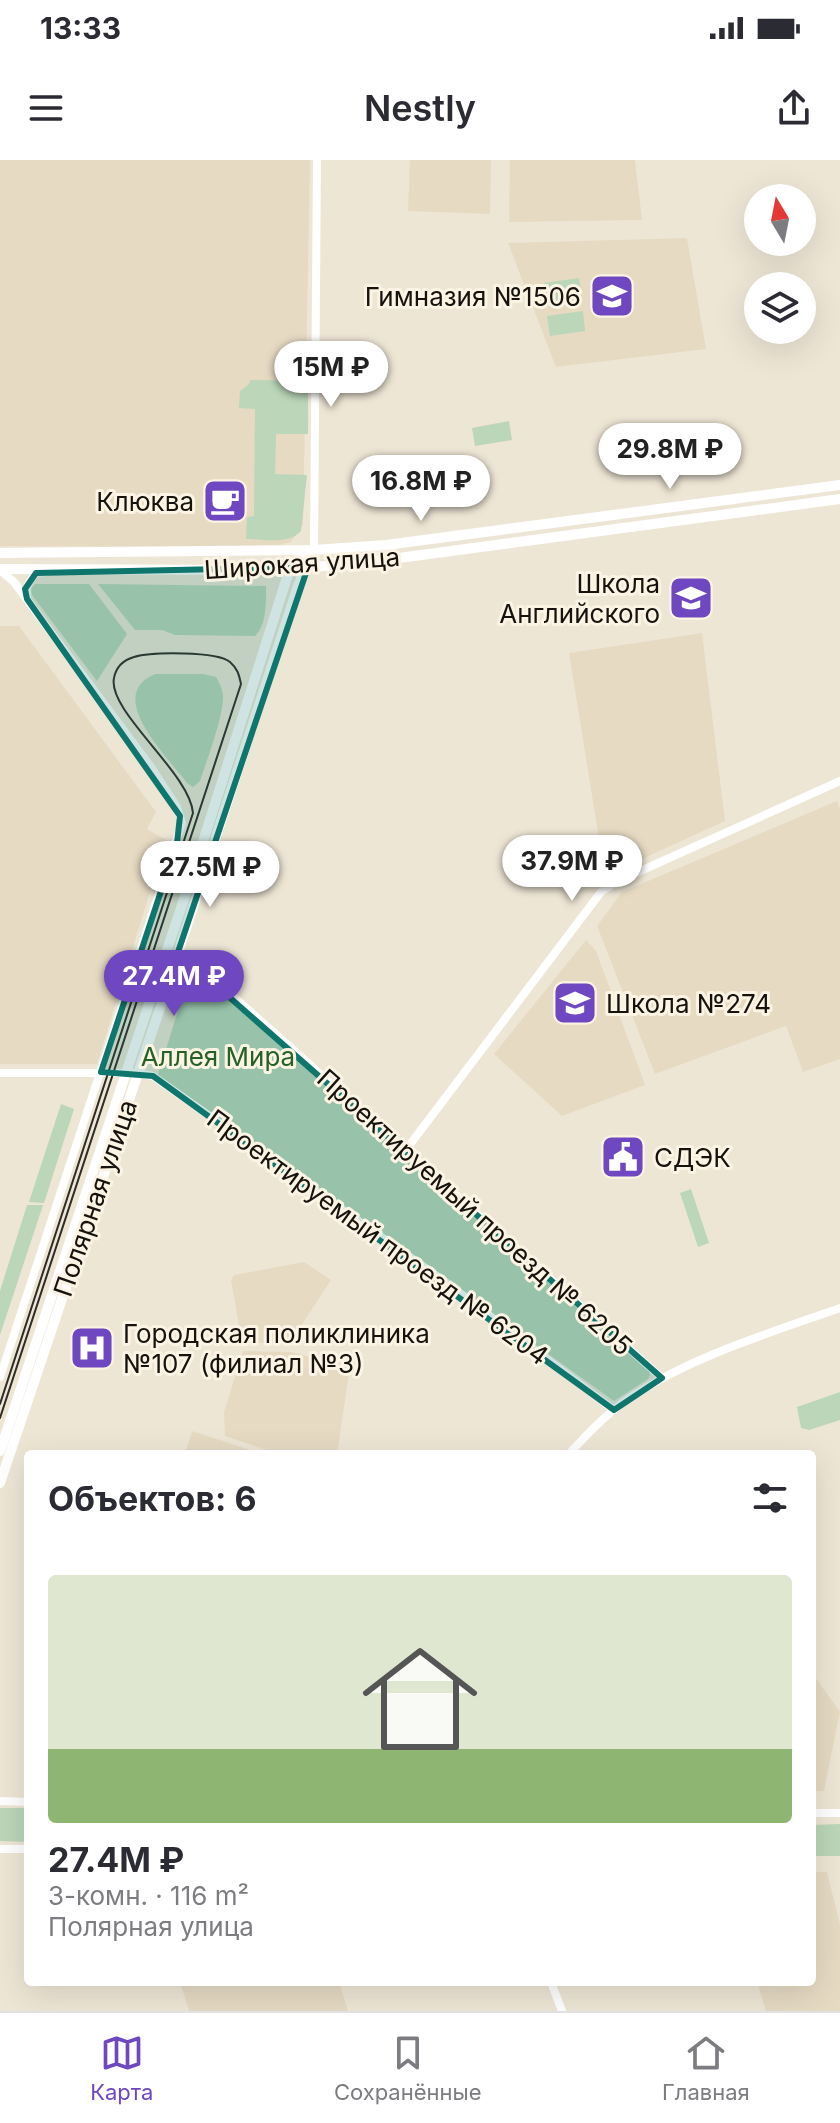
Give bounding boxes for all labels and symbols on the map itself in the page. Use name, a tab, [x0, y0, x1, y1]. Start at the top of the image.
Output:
north arrow	[744, 184, 816, 256]
school or university icon: Гимназия №1506	[588, 272, 636, 320]
place label: Гимназия №1506	[365, 281, 581, 312]
pin: 15M ₽	[275, 341, 387, 409]
pin: 29.8M ₽	[596, 423, 744, 491]
pin: 16.8M ₽	[347, 455, 495, 523]
cafe icon: Клюква	[201, 477, 249, 525]
place label: Клюква	[96, 486, 194, 517]
street label: Широкая улица	[203, 541, 401, 585]
place label: Школа Английского	[499, 568, 660, 629]
school or university icon: Школа Английского	[667, 574, 715, 622]
pin: 37.9M ₽	[498, 835, 646, 903]
pin: 27.5M ₽	[136, 841, 284, 909]
pin: 27.4M ₽	[100, 950, 248, 1018]
school or university icon: Школа №274	[551, 979, 599, 1027]
place label: Школа №274	[606, 988, 771, 1019]
park label: Аллея Мира	[141, 1041, 295, 1072]
street label: Проектируемый проезд № 6205	[311, 1062, 639, 1362]
street label: Полярная улица	[47, 1096, 143, 1300]
street label: Проектируемый проезд № 6204	[201, 1103, 555, 1371]
public building icon: СДЭК	[599, 1133, 647, 1181]
place label: СДЭК	[654, 1142, 731, 1173]
place label: Городская поликлиника №107 (филиал №3)	[123, 1318, 430, 1379]
hospital icon: Городская поликлиника №107 (филиал №3)	[68, 1324, 116, 1372]

